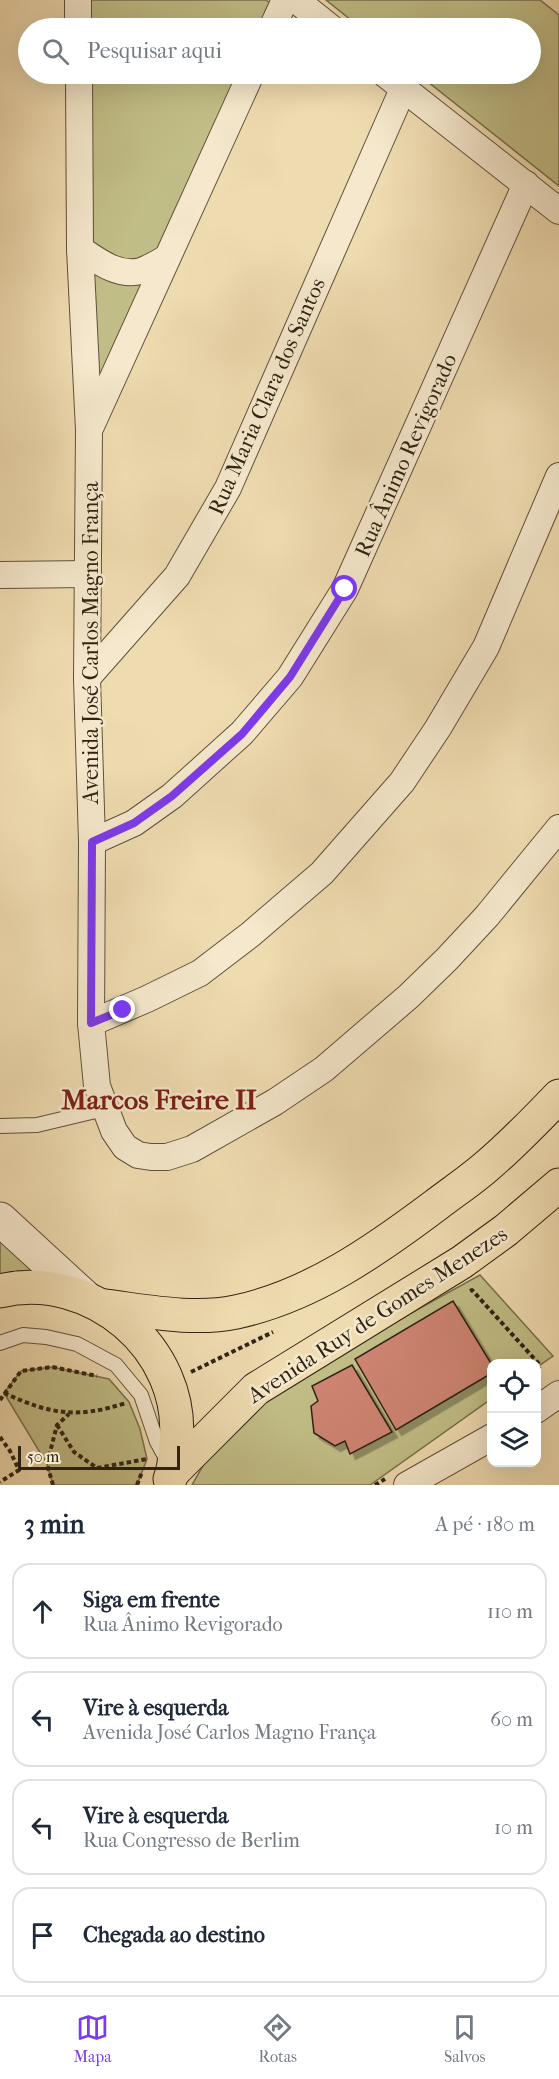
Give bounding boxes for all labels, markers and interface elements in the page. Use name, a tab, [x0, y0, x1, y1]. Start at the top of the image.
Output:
search box	[18, 18, 541, 84]
icon: search	[39, 35, 72, 68]
text: Pesquisar aqui	[87, 38, 222, 64]
street label: Rua Maria Clara dos Santos	[203, 274, 331, 519]
street label: Rua Ânimo Revigorado	[348, 349, 462, 561]
street label: Avenida José Carlos Magno França	[78, 481, 104, 805]
route start	[331, 575, 357, 601]
route end	[109, 996, 135, 1022]
district label: Marcos Freire II	[61, 1083, 257, 1116]
street label: Avenida Ruy de Gomes Menezes	[242, 1221, 512, 1409]
map controls	[487, 1359, 541, 1467]
button: locate	[487, 1359, 541, 1413]
button: layers	[487, 1413, 541, 1467]
scale bar	[18, 1443, 180, 1470]
text: 50 m	[27, 1447, 59, 1466]
text: 3 min	[24, 1509, 85, 1540]
text: A pé · 180 m	[435, 1513, 535, 1536]
text: Siga em frente	[83, 1587, 220, 1613]
icon: ahead	[26, 1595, 59, 1628]
text: 110 m	[487, 1600, 533, 1623]
text: Rua Ânimo Revigorado	[83, 1613, 283, 1636]
text: Vire à esquerda	[83, 1695, 228, 1721]
icon: left	[26, 1703, 59, 1736]
text: 60 m	[490, 1708, 533, 1731]
text: Avenida José Carlos Magno França	[83, 1721, 376, 1744]
text: Vire à esquerda	[83, 1803, 228, 1829]
icon: left	[26, 1811, 59, 1844]
text: 10 m	[494, 1816, 533, 1839]
text: Rua Congresso de Berlim	[83, 1829, 300, 1852]
icon: arrive	[26, 1919, 59, 1952]
text: Chegada ao destino	[83, 1922, 265, 1948]
tab: Mapa	[73, 2011, 112, 2066]
tab: Rotas	[259, 2011, 297, 2066]
tab: Salvos	[444, 2011, 486, 2066]

